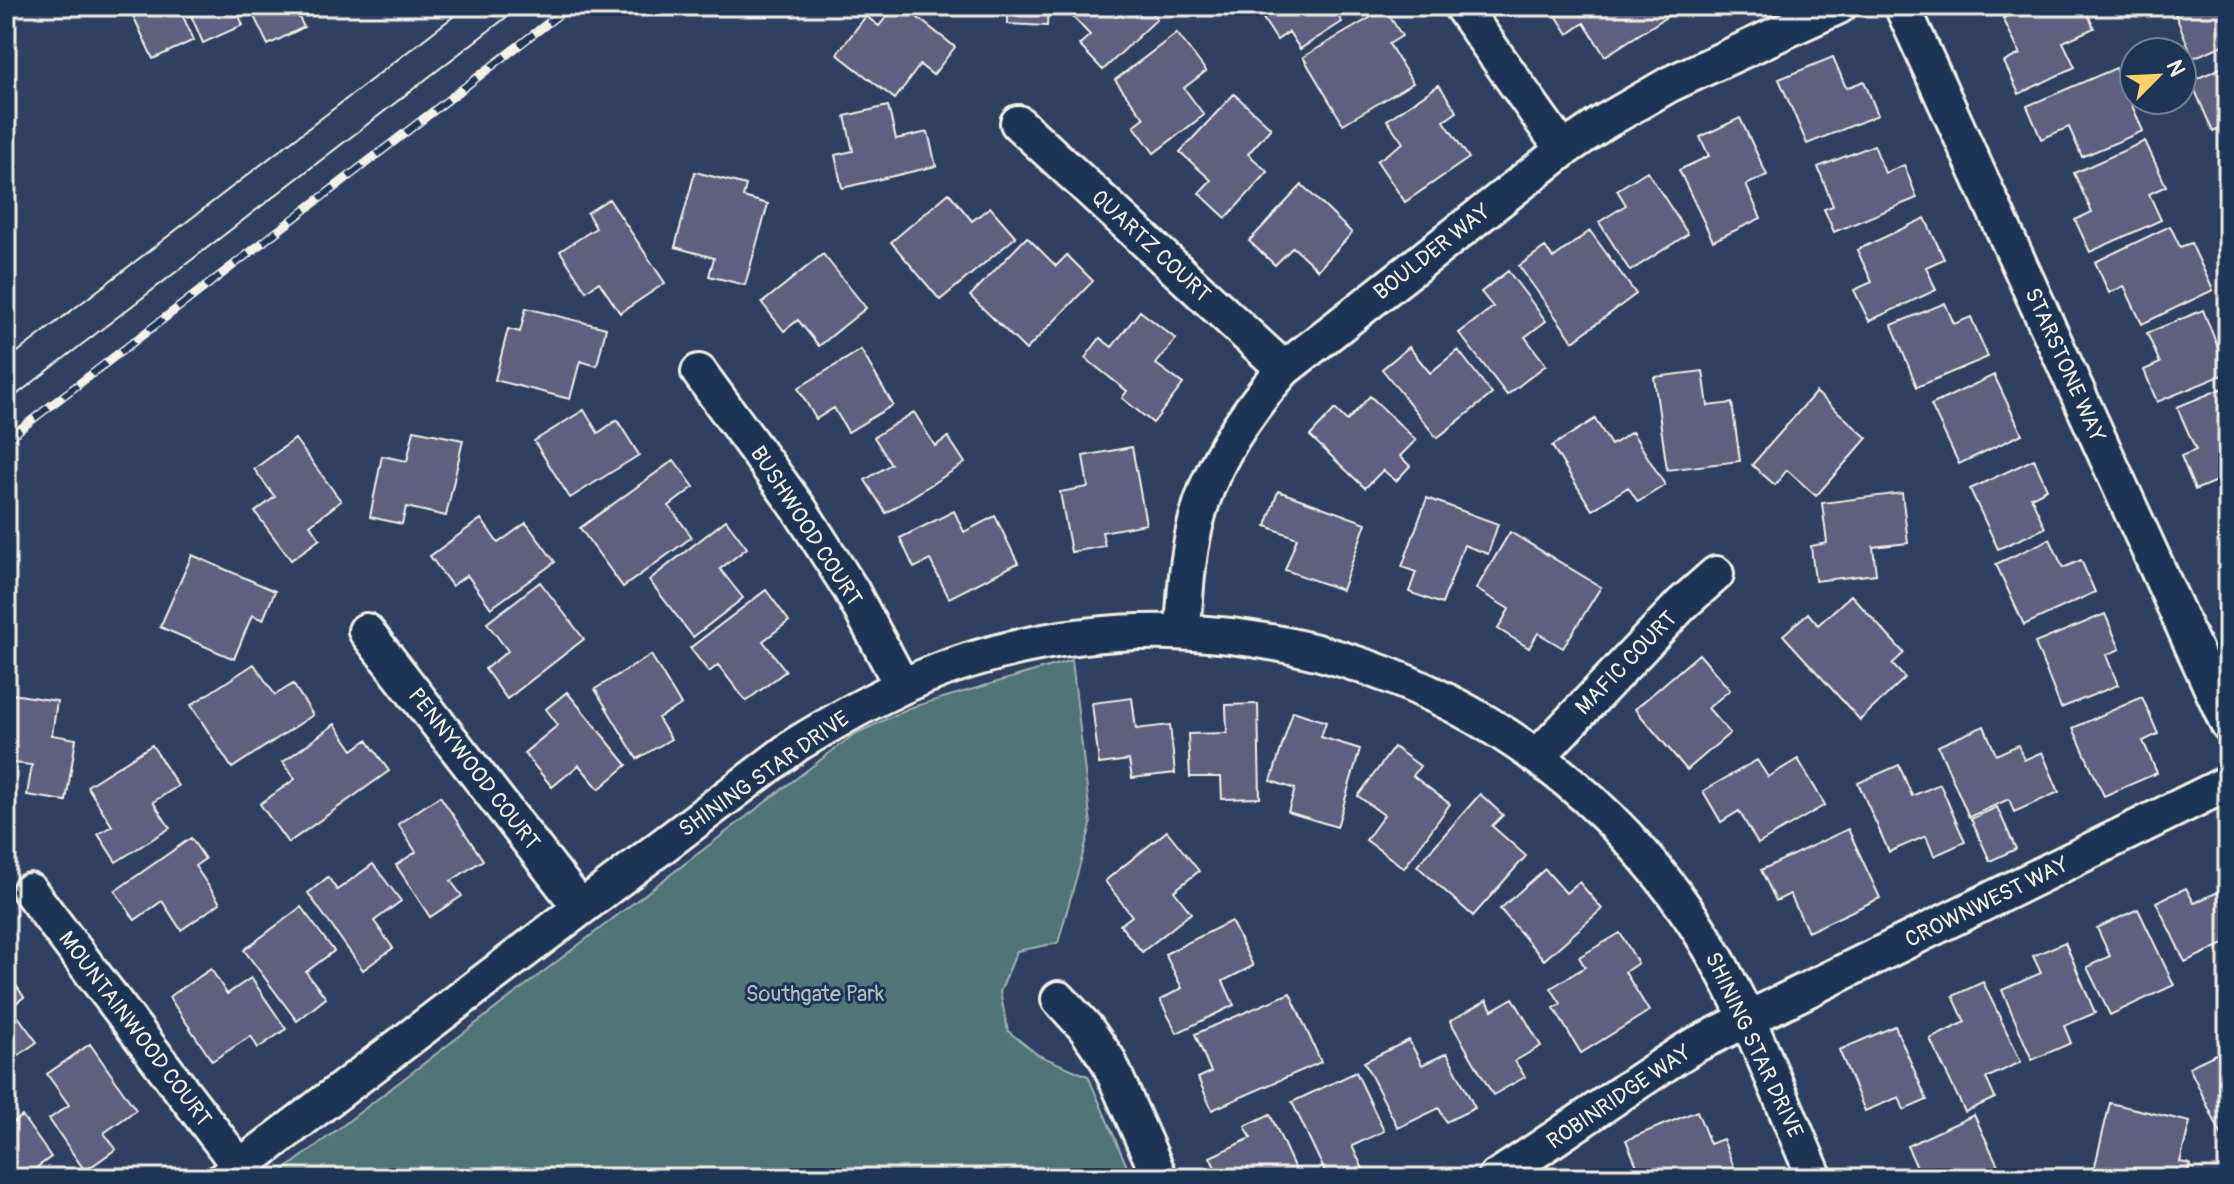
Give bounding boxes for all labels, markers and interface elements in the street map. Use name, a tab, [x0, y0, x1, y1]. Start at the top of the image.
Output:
north arrow	[2118, 36, 2198, 116]
text: N	[2160, 56, 2191, 81]
street label: QUARTZ COURT	[1085, 184, 1217, 308]
street label: BOULDER WAY	[1368, 198, 1496, 306]
street label: STARSTONE WAY	[2018, 283, 2112, 447]
street label: BUSHWOOD COURT	[744, 441, 868, 611]
street label: MAFIC COURT	[1569, 605, 1683, 721]
street label: PENNYWOOD COURT	[402, 682, 546, 856]
street label: SHINING STAR DRIVE	[673, 705, 855, 843]
street label: CROWNWEST WAY	[1901, 850, 2074, 954]
street label: MOUNTAINWOOD COURT	[52, 926, 218, 1132]
street label: SHINING STAR DRIVE	[1699, 948, 1809, 1142]
park label: Southgate Park	[746, 980, 884, 1008]
street label: ROBINRIDGE WAY	[1541, 1038, 1697, 1156]

